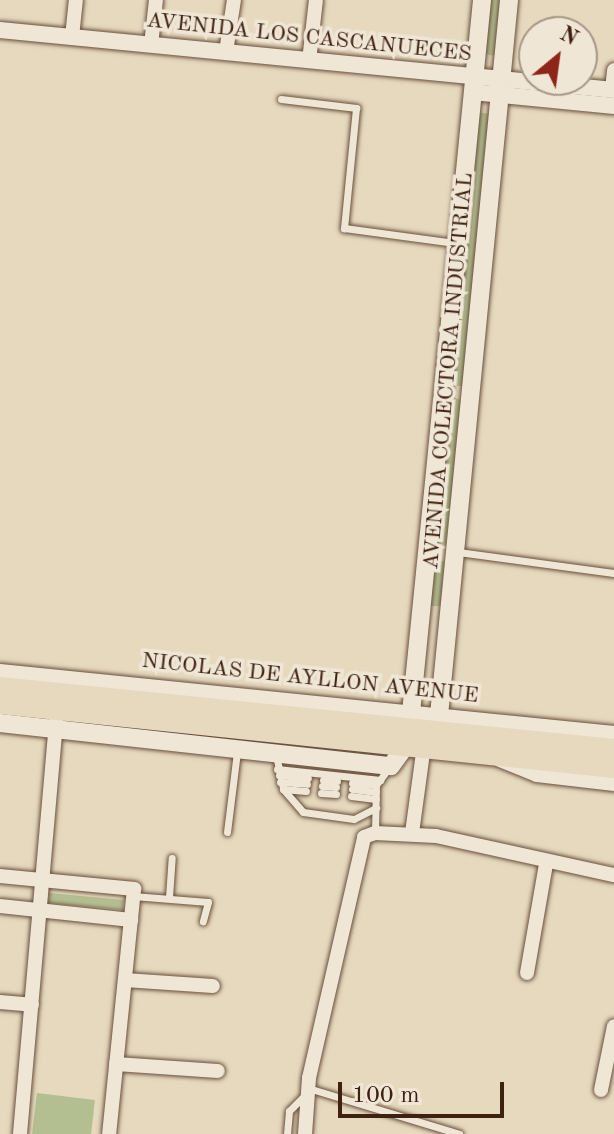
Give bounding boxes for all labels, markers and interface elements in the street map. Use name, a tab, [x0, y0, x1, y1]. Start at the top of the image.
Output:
street label: AVENIDA LOS CASCANUECES	[145, 8, 473, 68]
north arrow	[518, 16, 598, 96]
text: N	[556, 23, 581, 50]
street label: AVENIDA COLECTORA INDUSTRIAL	[418, 171, 480, 571]
street label: NICOLAS DE AYLLON AVENUE	[140, 648, 480, 710]
scale bar	[342, 1066, 508, 1116]
text: 100 m	[352, 1084, 420, 1108]

